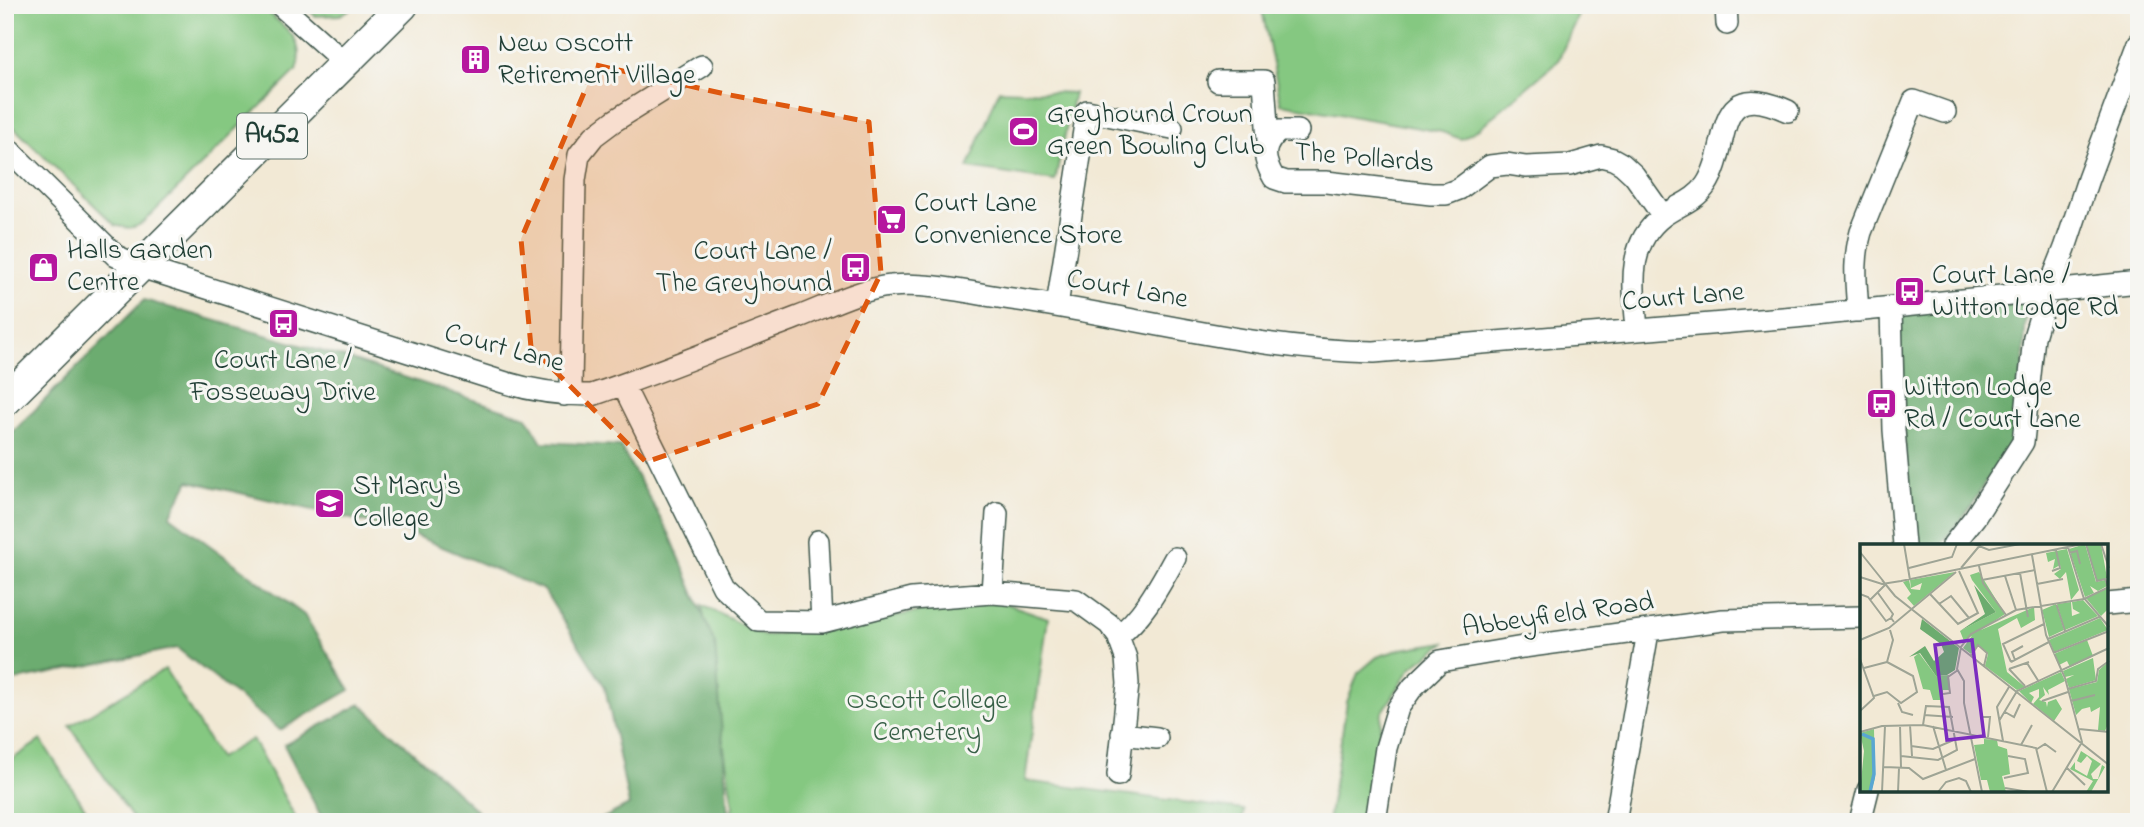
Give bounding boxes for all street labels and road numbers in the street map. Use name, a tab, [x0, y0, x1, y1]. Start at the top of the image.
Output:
road number: A452	[237, 113, 307, 158]
street label: The Pollards	[1292, 132, 1436, 186]
street label: Court Lane	[1063, 259, 1191, 321]
street label: Court Lane	[1620, 272, 1746, 324]
street label: Court Lane	[439, 313, 569, 385]
street label: Abbeyfield Road	[1460, 582, 1657, 650]

